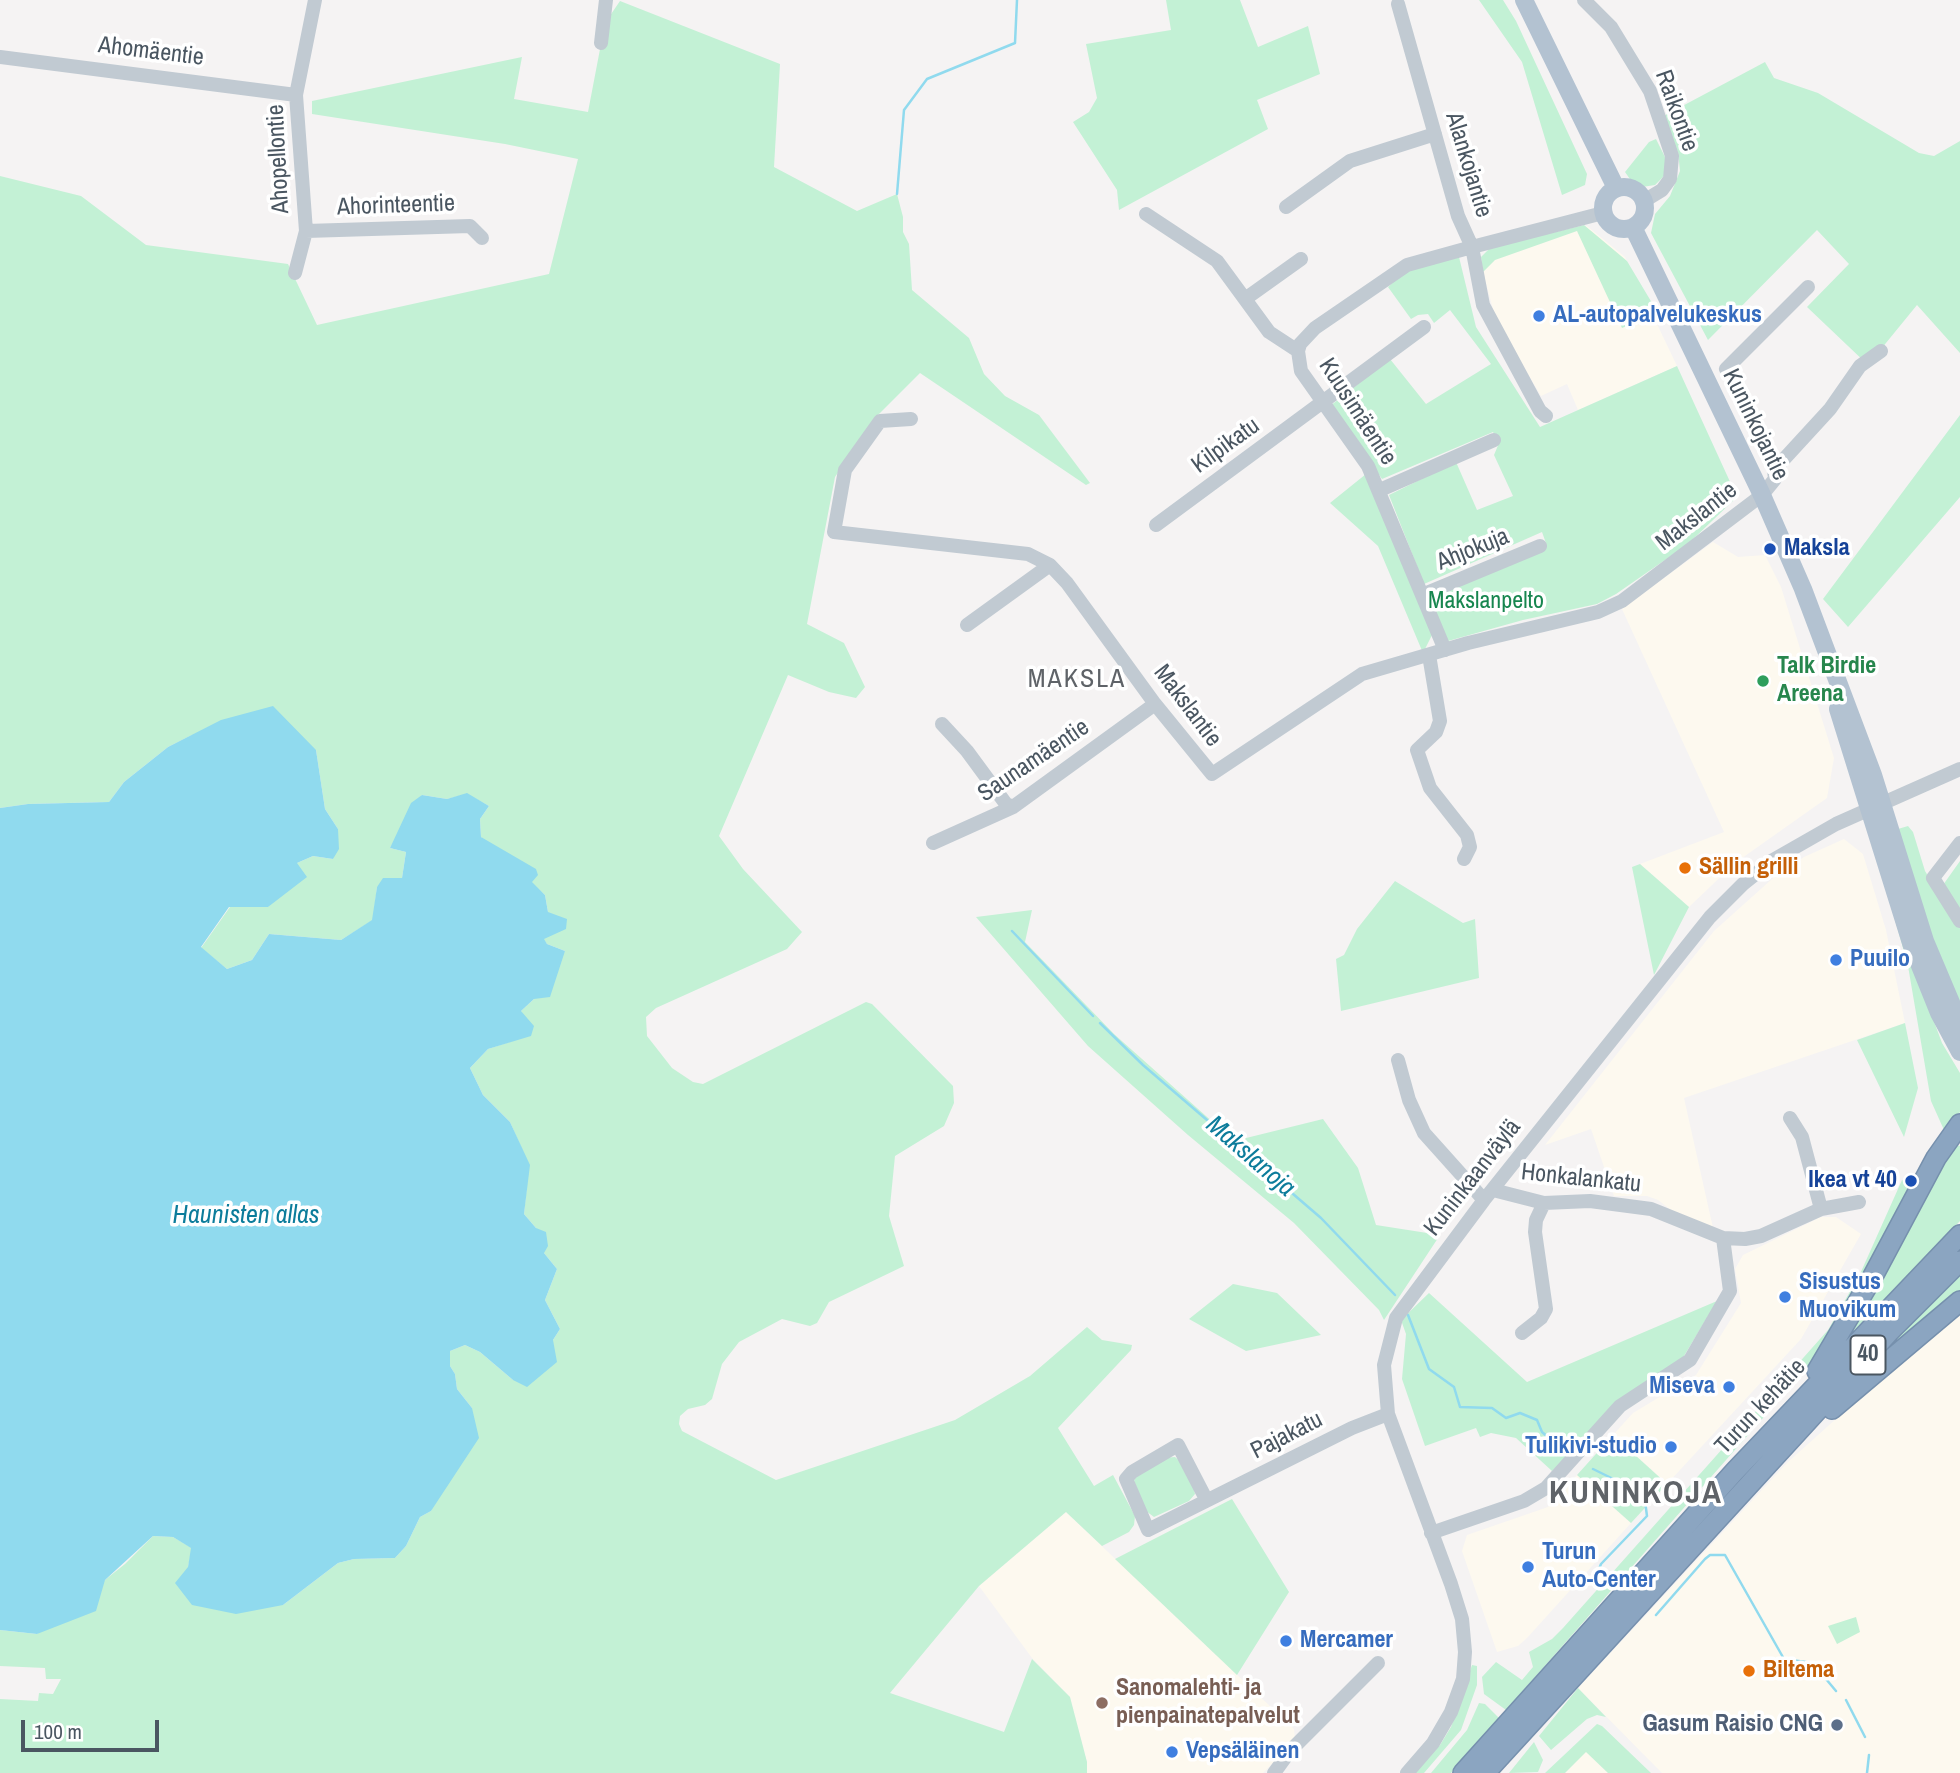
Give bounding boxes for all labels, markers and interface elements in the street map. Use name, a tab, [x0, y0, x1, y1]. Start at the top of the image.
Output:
street label: Ahomäentie	[97, 31, 205, 73]
street label: Raikontie	[1648, 66, 1704, 156]
street label: Ahopellontie	[262, 104, 296, 214]
street label: Alankojantie	[1438, 109, 1498, 221]
street label: Ahorinteentie	[336, 190, 456, 222]
place label: AL-autopalvelukeskus	[1553, 302, 1762, 330]
marker: AL-autopalvelukeskus	[1531, 308, 1547, 324]
street label: Kuusimäentie	[1312, 353, 1402, 471]
street label: Kuninkojantie	[1716, 365, 1794, 485]
street label: Kilpikatu	[1187, 412, 1265, 480]
street label: Makslantie	[1651, 476, 1743, 558]
street label: Ahjokuja	[1433, 523, 1513, 577]
place label: Maksla	[1784, 535, 1850, 563]
marker: Maksla	[1762, 541, 1778, 557]
park label: Makslanpelto	[1428, 588, 1544, 616]
place label: Talk Birdie Areena	[1777, 653, 1876, 709]
street label: Makslantie	[1147, 659, 1227, 753]
district label: MAKSLA	[1028, 664, 1126, 696]
marker: Talk Birdie Areena	[1755, 673, 1771, 689]
street label: Saunamäentie	[973, 713, 1095, 809]
place label: Sällin grilli	[1699, 854, 1799, 882]
marker: Sällin grilli	[1677, 860, 1693, 876]
place label: Puuilo	[1850, 946, 1910, 974]
marker: Puuilo	[1828, 952, 1844, 968]
water label: Makslanoja	[1199, 1110, 1301, 1204]
street label: Kuninkaanväylä	[1419, 1114, 1527, 1242]
street label: Honkalankatu	[1520, 1158, 1642, 1200]
place label: Ikea vt 40	[1808, 1167, 1897, 1195]
marker: Ikea vt 40	[1903, 1173, 1919, 1189]
water label: Haunisten allas	[173, 1200, 319, 1232]
place label: Sisustus Muovikum	[1799, 1269, 1896, 1325]
marker: Sisustus Muovikum	[1777, 1289, 1793, 1305]
road number: 40	[1850, 1336, 1885, 1374]
street label: Turun kehätie	[1710, 1353, 1812, 1461]
place label: Miseva	[1649, 1373, 1715, 1401]
marker: Miseva	[1721, 1379, 1737, 1395]
street label: Pajakatu	[1246, 1406, 1328, 1466]
place label: Tulikivi-studio	[1525, 1433, 1657, 1461]
marker: Tulikivi-studio	[1663, 1439, 1679, 1455]
district label: KUNINKOJA	[1550, 1475, 1722, 1513]
place label: Turun Auto-Center	[1542, 1539, 1656, 1595]
marker: Turun Auto-Center	[1520, 1559, 1536, 1575]
place label: Mercamer	[1300, 1627, 1393, 1655]
marker: Mercamer	[1278, 1633, 1294, 1649]
place label: Biltema	[1763, 1657, 1834, 1685]
marker: Biltema	[1741, 1663, 1757, 1679]
place label: Sanomalehti- ja pienpainatepalvelut	[1116, 1675, 1300, 1731]
marker: Sanomalehti- ja pienpainatepalvelut	[1094, 1695, 1110, 1711]
scale bar	[24, 1706, 163, 1750]
place label: Gasum Raisio CNG	[1643, 1711, 1823, 1739]
text: 100 m	[34, 1717, 82, 1746]
marker: Gasum Raisio CNG	[1829, 1717, 1845, 1733]
place label: Vepsäläinen	[1186, 1738, 1299, 1766]
marker: Vepsäläinen	[1164, 1744, 1180, 1760]

